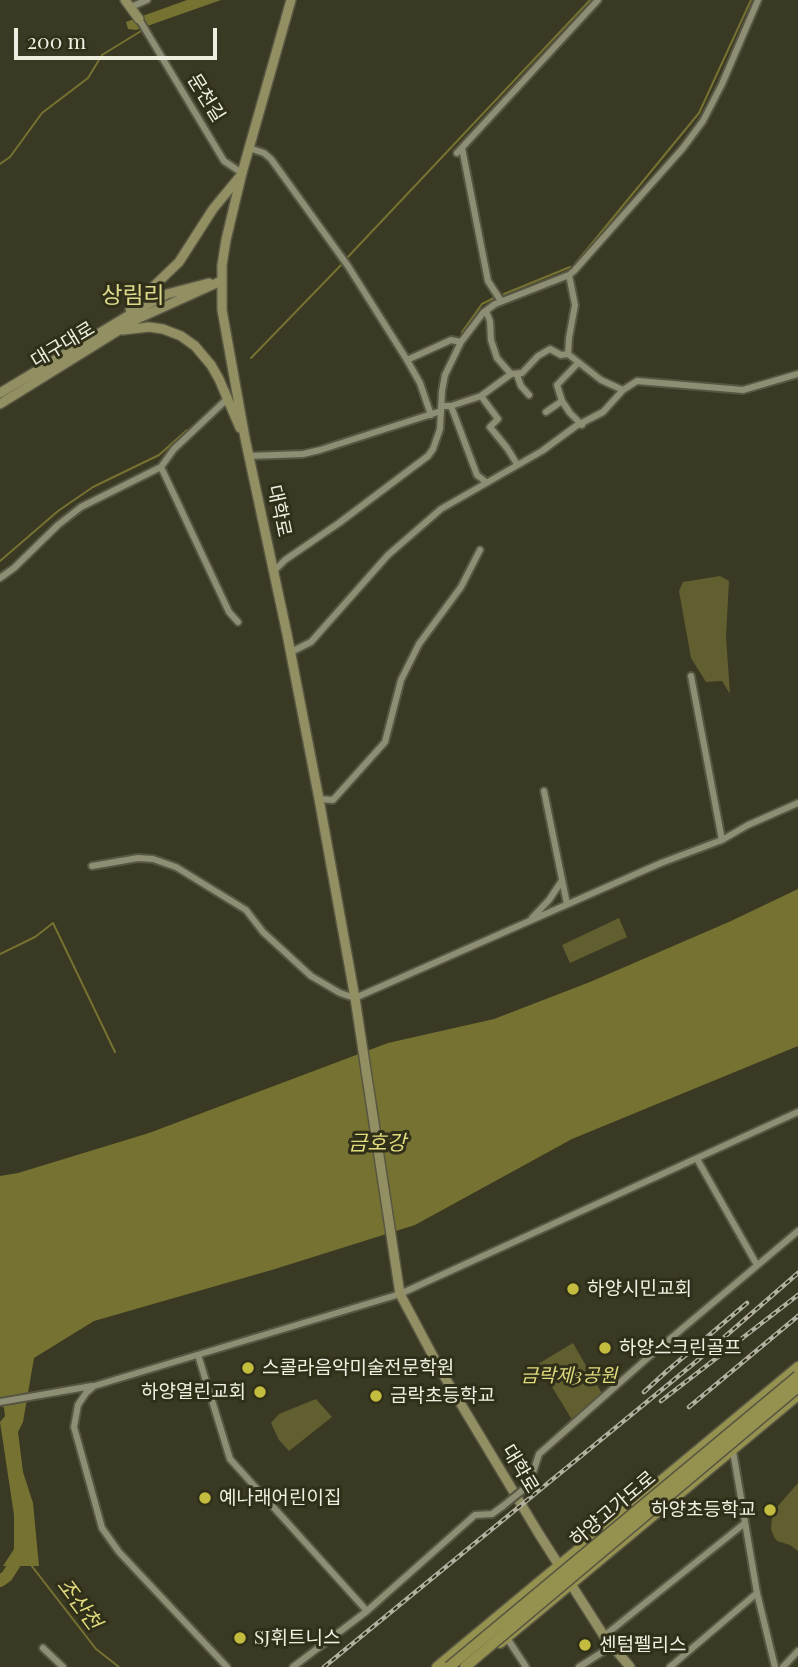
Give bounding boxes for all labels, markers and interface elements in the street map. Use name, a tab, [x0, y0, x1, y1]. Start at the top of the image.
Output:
scale bar	[18, 14, 220, 58]
text: 200 m	[27, 26, 86, 54]
street label: 문천길	[182, 70, 230, 126]
district label: 상림리	[101, 282, 165, 310]
street label: 대구대로	[27, 317, 99, 373]
street label: 대학로	[262, 483, 296, 539]
water label: 금호강	[348, 1130, 406, 1156]
place label: 하양시민교회	[587, 1278, 692, 1300]
marker: 하양시민교회	[565, 1281, 581, 1297]
place label: 하양스크린골프	[619, 1337, 741, 1359]
marker: 하양스크린골프	[597, 1340, 613, 1356]
place label: 스콜라음악미술전문학원	[262, 1357, 454, 1379]
marker: 스콜라음악미술전문학원	[240, 1360, 256, 1376]
park label: 금락제3공원	[521, 1365, 617, 1387]
place label: 하양열린교회	[141, 1381, 246, 1403]
marker: 하양열린교회	[252, 1384, 268, 1400]
place label: 금락초등학교	[390, 1385, 495, 1407]
marker: 금락초등학교	[368, 1388, 384, 1404]
street label: 대학로	[497, 1441, 543, 1497]
street label: 하양고가도로	[566, 1467, 660, 1551]
place label: 예나래어린이집	[219, 1487, 341, 1509]
marker: 예나래어린이집	[197, 1490, 213, 1506]
place label: 하양초등학교	[651, 1499, 756, 1521]
marker: 하양초등학교	[762, 1502, 778, 1518]
water label: 조산천	[51, 1573, 107, 1635]
place label: SJ휘트니스	[254, 1627, 340, 1649]
marker: SJ휘트니스	[232, 1630, 248, 1646]
place label: 센텀펠리스	[599, 1634, 686, 1656]
marker: 센텀펠리스	[577, 1637, 593, 1653]

